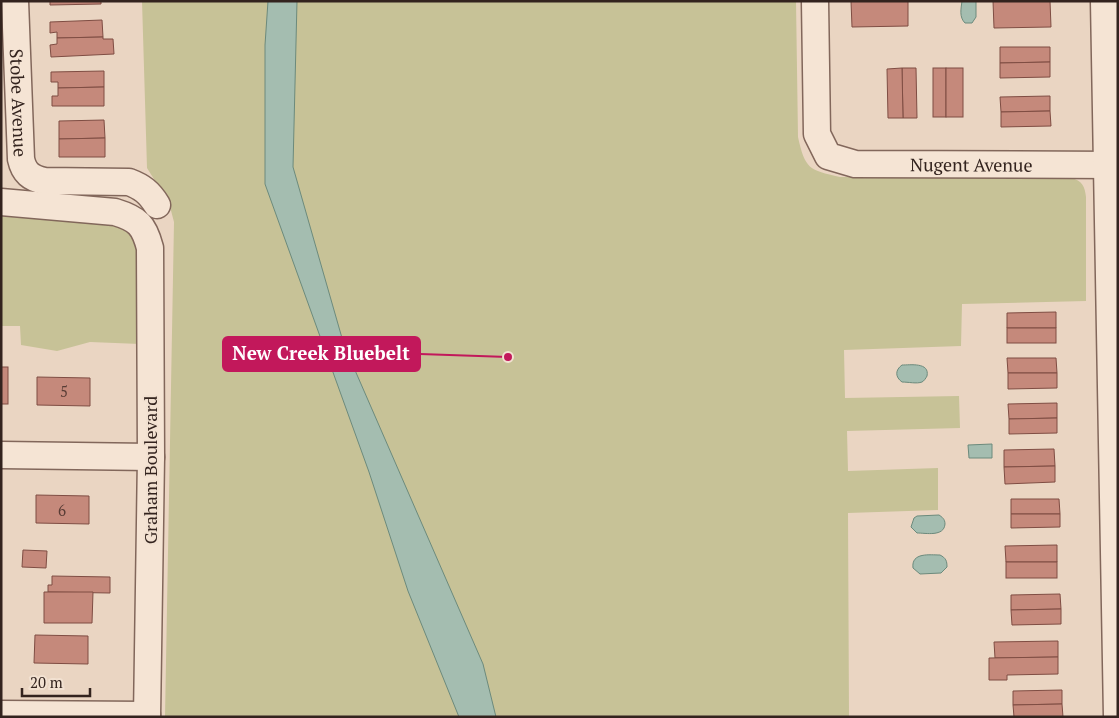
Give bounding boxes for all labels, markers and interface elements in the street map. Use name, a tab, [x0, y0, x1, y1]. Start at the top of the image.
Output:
street label: Stobe Avenue	[5, 48, 33, 157]
street label: Nugent Avenue	[910, 152, 1033, 177]
callout: New Creek Bluebelt	[223, 337, 420, 371]
text: New Creek Bluebelt	[232, 340, 410, 365]
house number: 5	[60, 381, 68, 401]
street label: Graham Boulevard	[138, 396, 162, 544]
house number: 6	[58, 500, 66, 520]
scale bar	[22, 666, 90, 698]
text: 20 m	[30, 672, 63, 692]

